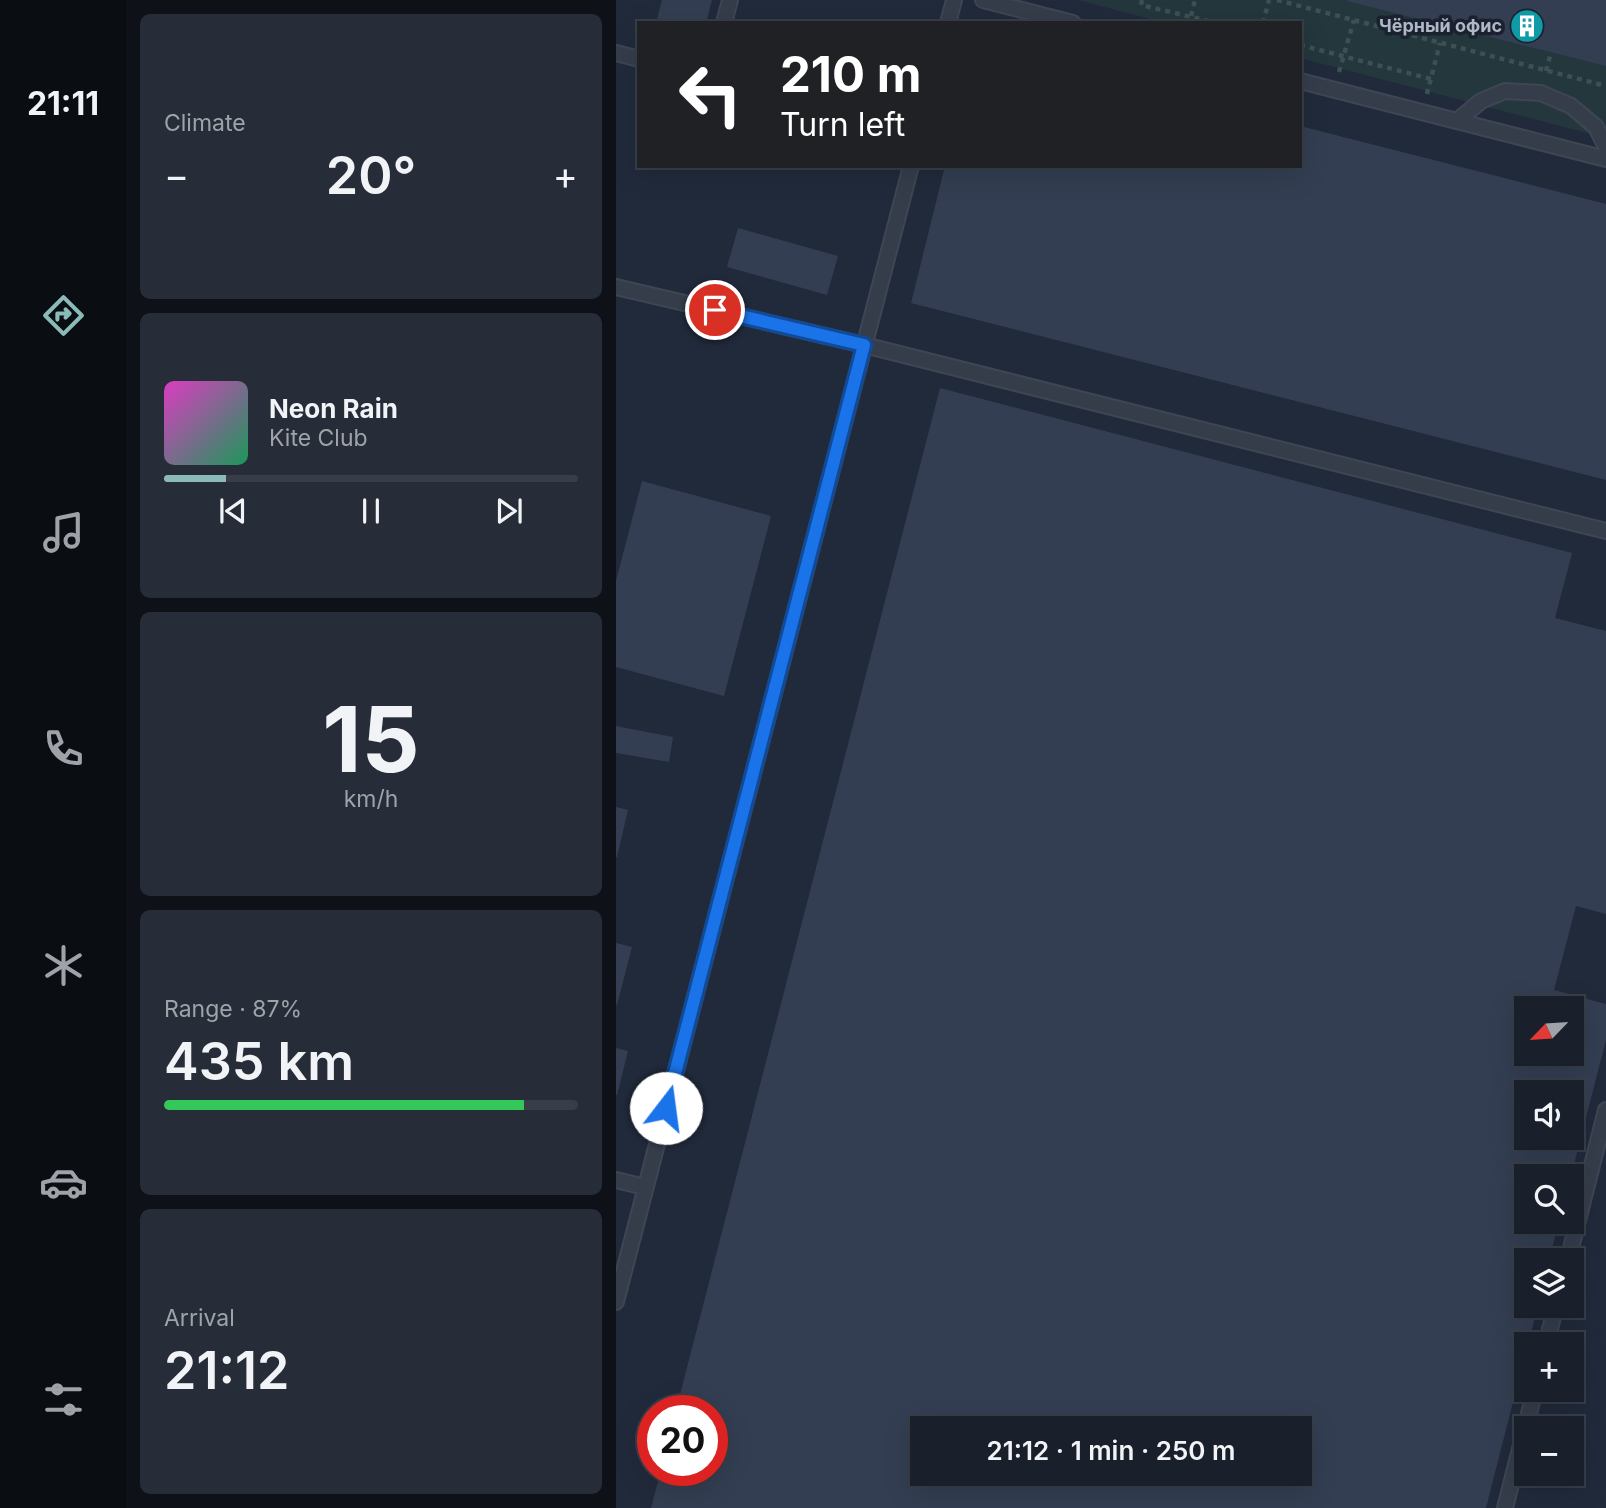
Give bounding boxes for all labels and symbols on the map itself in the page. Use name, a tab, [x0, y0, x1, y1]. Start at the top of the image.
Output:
building icon: Чёрный офис	[1508, 7, 1546, 45]
place label: Чёрный офис	[1379, 15, 1502, 36]
pin	[685, 280, 745, 340]
north arrow	[1514, 996, 1584, 1066]
position arrow	[629, 1071, 703, 1145]
speed limit sign: 20	[637, 1395, 728, 1486]

